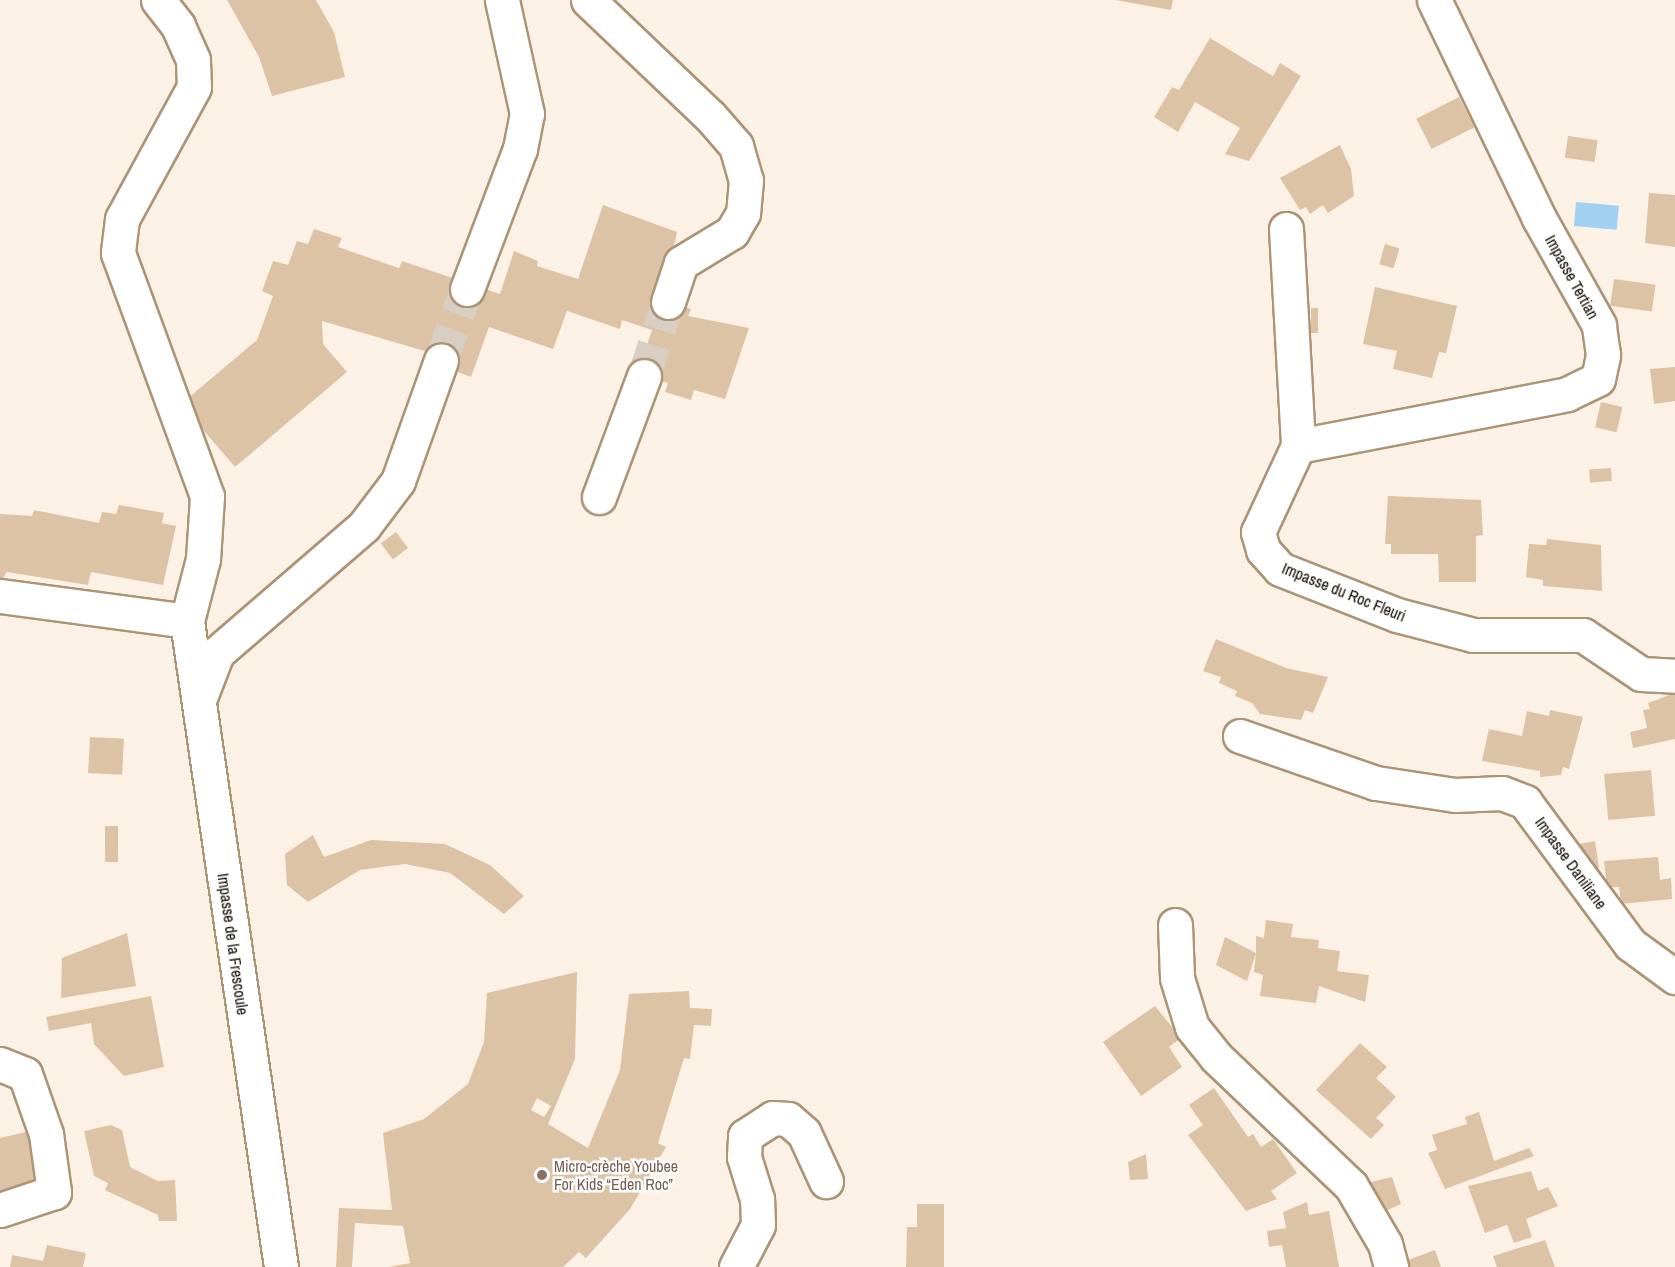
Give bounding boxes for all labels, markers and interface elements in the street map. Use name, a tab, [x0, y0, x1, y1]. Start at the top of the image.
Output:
street label: Impasse Tertian	[1541, 232, 1603, 322]
street label: Impasse du Roc Fleuri	[1279, 558, 1409, 626]
street label: Impasse Daniliane	[1531, 813, 1611, 913]
street label: Impasse de la Frescoule	[214, 872, 252, 1016]
place label: Micro-crèche Youbee For Kids “Eden Roc”	[554, 1156, 678, 1194]
marker: Micro-crèche Youbee For Kids “Eden Roc”	[535, 1168, 549, 1182]

